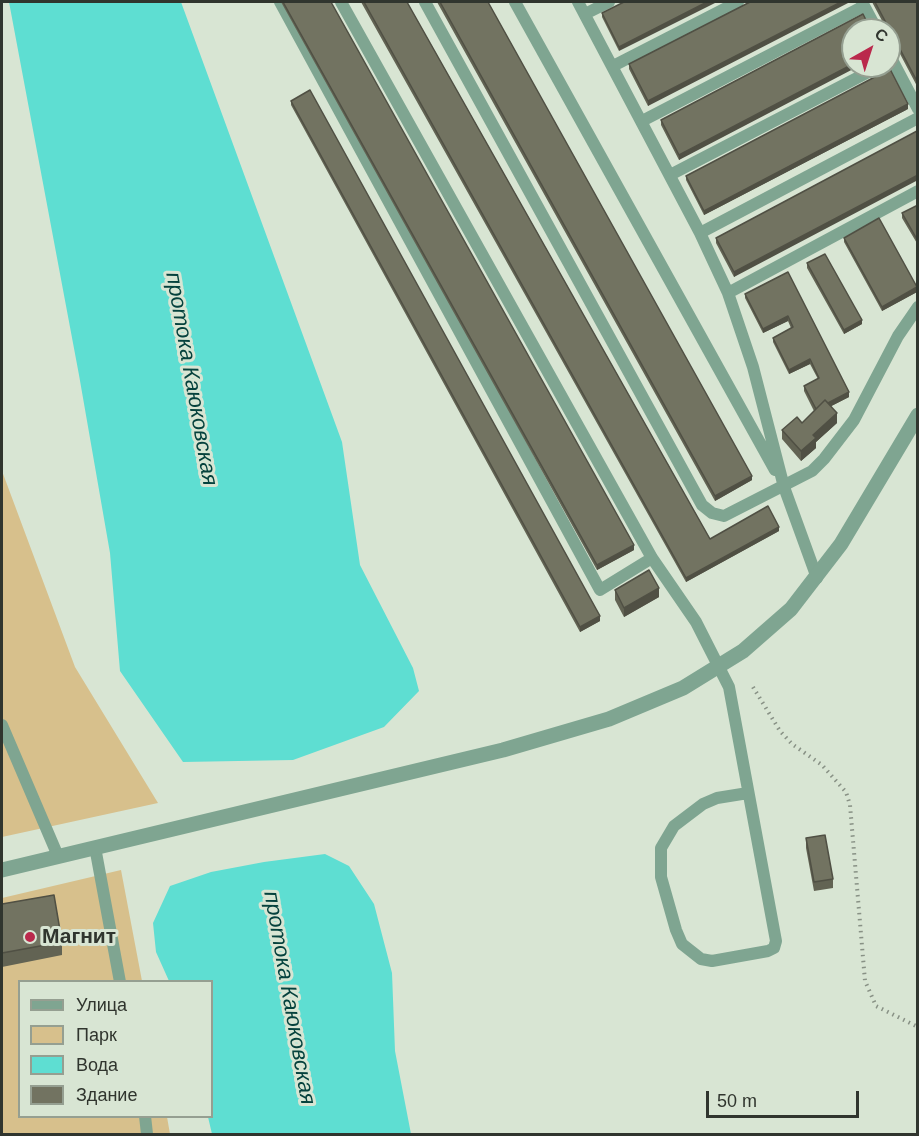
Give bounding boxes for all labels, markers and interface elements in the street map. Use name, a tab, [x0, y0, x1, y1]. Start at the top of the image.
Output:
north arrow	[841, 18, 901, 78]
text: С	[872, 25, 891, 45]
water label: протока Каюковская	[159, 270, 223, 488]
water label: протока Каюковская	[257, 889, 321, 1107]
place label: Магнит	[42, 924, 116, 950]
marker: Магнит	[23, 930, 37, 944]
legend	[18, 980, 213, 1118]
text: Улица	[76, 995, 127, 1015]
text: Парк	[76, 1025, 117, 1045]
text: Вода	[76, 1055, 118, 1075]
scale bar	[709, 1079, 862, 1117]
text: Здание	[76, 1085, 137, 1105]
text: 50 m	[717, 1091, 757, 1111]

